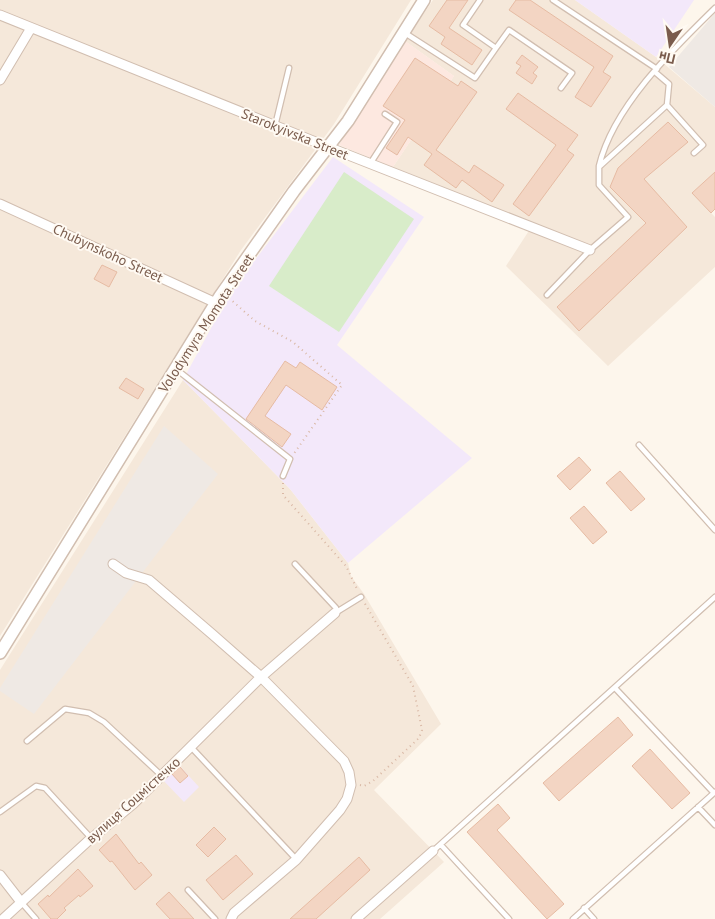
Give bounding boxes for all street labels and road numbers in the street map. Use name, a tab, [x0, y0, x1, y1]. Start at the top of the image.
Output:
street label: Starokyivska Street	[239, 104, 351, 164]
street label: Chubynskoho Street	[50, 220, 166, 286]
street label: Volodymyra Momota Street	[154, 250, 258, 397]
street label: вулиця Соцмістечко	[82, 753, 184, 847]

